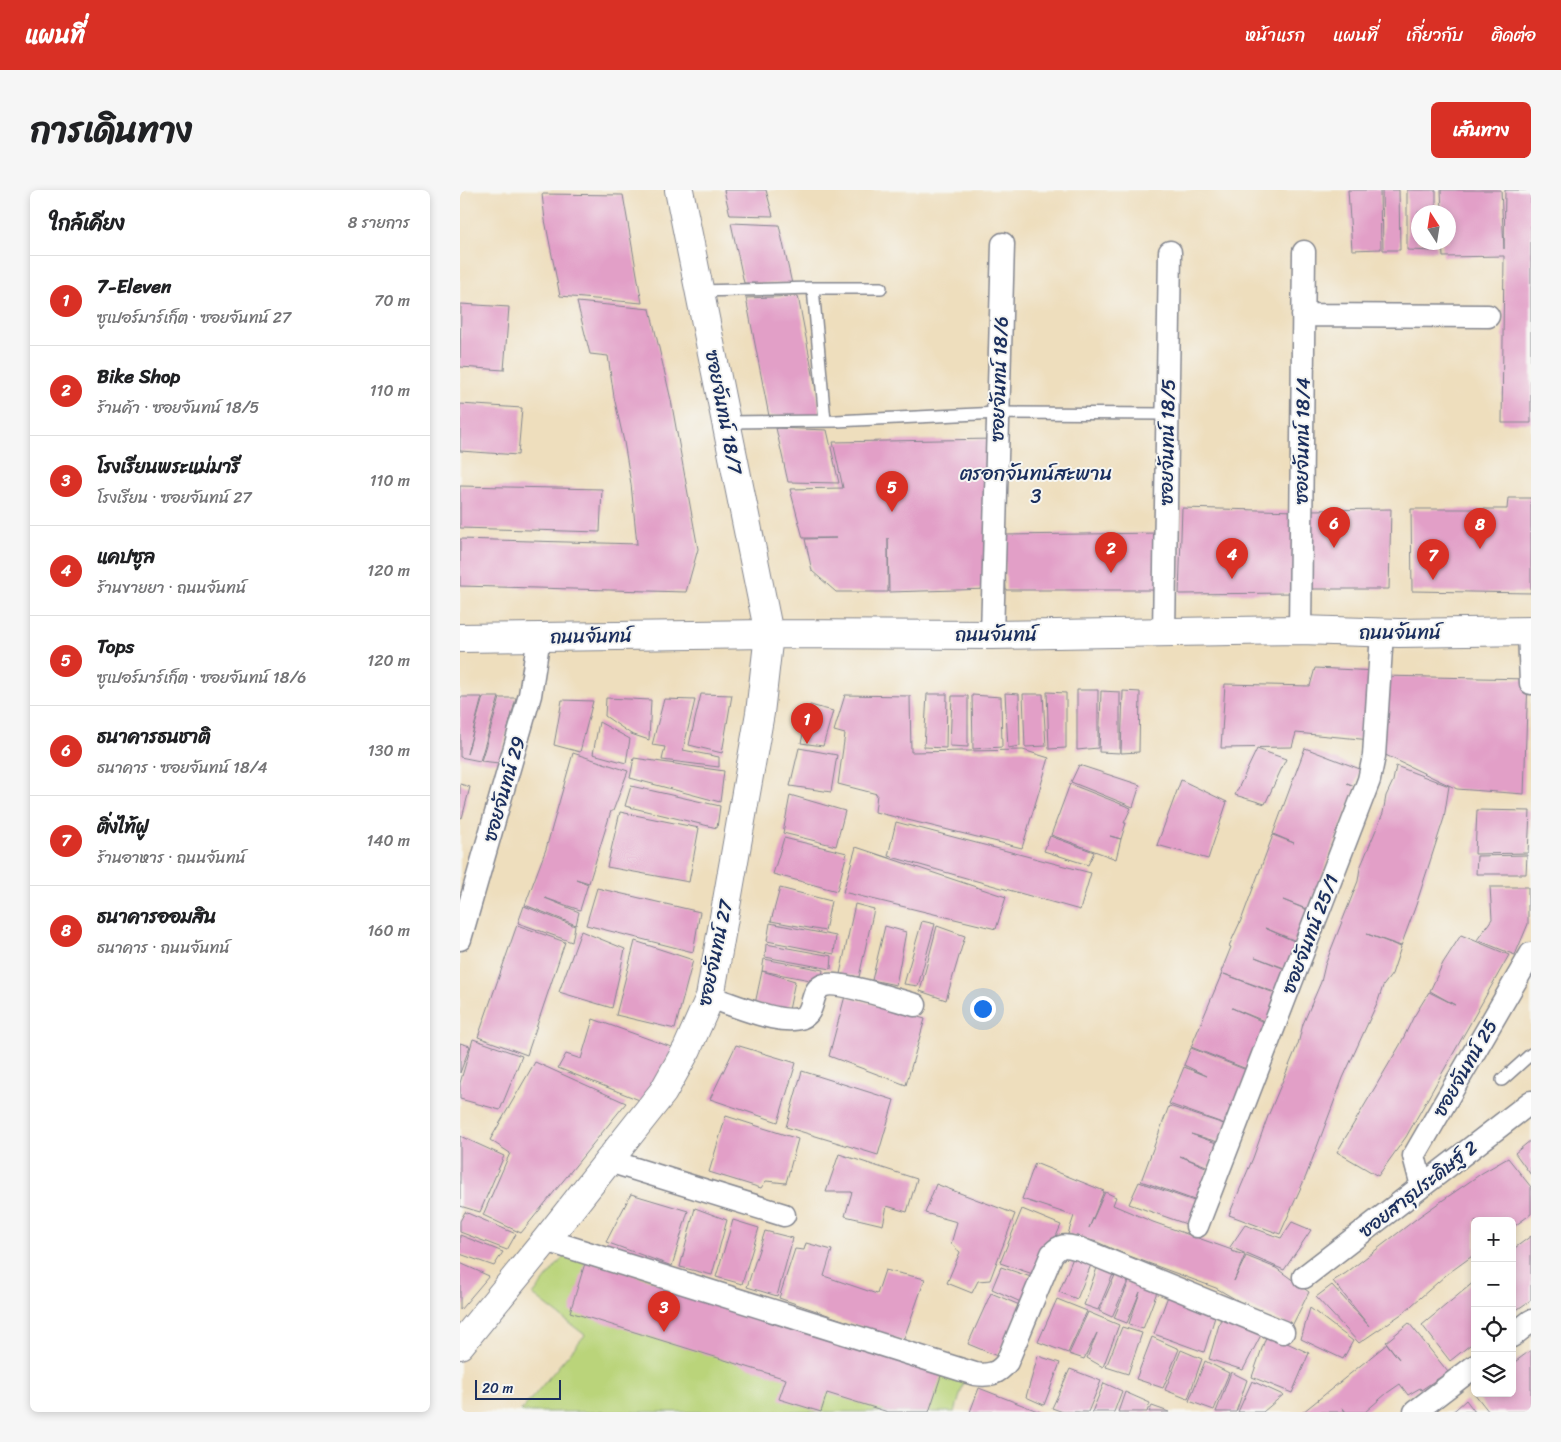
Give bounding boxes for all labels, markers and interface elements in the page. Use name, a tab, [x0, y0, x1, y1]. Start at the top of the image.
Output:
text: แผนที่	[25, 14, 85, 56]
text: หน้าแรก	[1245, 19, 1305, 51]
text: แผนที่	[1333, 19, 1378, 51]
text: เกี่ยวกับ	[1406, 19, 1463, 51]
text: ติดต่อ	[1491, 19, 1536, 51]
text: การเดินทาง	[30, 99, 192, 161]
button: เส้นทาง	[1431, 102, 1531, 158]
text: ใกล้เคียง	[50, 204, 125, 242]
north arrow	[1411, 205, 1456, 250]
text: 8 รายการ	[348, 208, 410, 237]
text: 7-Eleven	[97, 270, 171, 303]
text: 1	[63, 286, 69, 315]
text: 70 m	[374, 286, 410, 315]
text: ซูเปอร์มาร์เก็ต · ซอยจันทน์ 27	[97, 303, 291, 332]
street label: ซอยจันทน์ 18/6	[980, 316, 1018, 442]
street label: ซอยจันทน์ 18/7	[696, 347, 752, 478]
text: Bike Shop	[97, 360, 180, 393]
text: 2	[61, 376, 71, 405]
text: 110 m	[370, 376, 410, 405]
street label: ซอยจันทน์ 18/4	[1284, 377, 1320, 505]
street label: ซอยจันทน์ 18/5	[1149, 378, 1185, 506]
text: ร้านค้า · ซอยจันทน์ 18/5	[97, 393, 259, 422]
text: โรงเรียนพระแม่มารี	[97, 450, 240, 483]
district label: ตรอกจันทน์สะพาน 3	[960, 456, 1112, 514]
text: 3	[62, 466, 70, 495]
text: 110 m	[370, 466, 410, 495]
pin: 5	[876, 471, 908, 512]
text: โรงเรียน · ซอยจันทน์ 27	[97, 483, 252, 512]
pin: 6	[1318, 507, 1350, 548]
pin: 8	[1464, 508, 1496, 549]
pin: 2	[1095, 532, 1127, 573]
pin: 4	[1216, 538, 1248, 579]
pin: 7	[1417, 539, 1449, 580]
text: แคปซูล	[97, 540, 155, 573]
text: 4	[61, 556, 71, 585]
text: 120 m	[367, 556, 410, 585]
text: ร้านขายยา · ถนนจันทน์	[97, 573, 246, 602]
street label: ถนนจันทน์	[1359, 616, 1444, 649]
street label: ถนนจันทน์	[955, 618, 1040, 651]
street label: ถนนจันทน์	[550, 619, 635, 653]
text: Tops	[97, 630, 134, 663]
text: 5	[61, 646, 71, 675]
text: 120 m	[367, 646, 410, 675]
text: ซูเปอร์มาร์เก็ต · ซอยจันทน์ 18/6	[97, 663, 306, 692]
pin: 1	[791, 703, 823, 744]
text: ธนาคารธนชาติ	[97, 720, 210, 753]
street label: ซอยจันทน์ 29	[473, 732, 535, 846]
text: 6	[61, 736, 71, 765]
text: 130 m	[368, 736, 410, 765]
text: ธนาคาร · ซอยจันทน์ 18/4	[97, 753, 268, 782]
text: ติ่งไท้ฝู	[97, 810, 149, 843]
text: 7	[61, 826, 71, 855]
text: 140 m	[367, 826, 410, 855]
text: ร้านอาหาร · ถนนจันทน์	[97, 843, 246, 872]
street label: ซอยจันทน์ 25/1	[1272, 869, 1348, 999]
street label: ซอยจันทน์ 27	[688, 896, 743, 1009]
text: ธนาคารออมสิน	[97, 900, 216, 933]
text: 8	[61, 916, 71, 945]
text: 160 m	[367, 916, 410, 945]
text: ธนาคาร · ถนนจันทน์	[97, 933, 230, 962]
your location	[970, 996, 996, 1022]
street label: ซอยจันทน์ 25	[1424, 1012, 1507, 1123]
street label: ซอยสาธุประดิษฐ์ 2	[1351, 1132, 1485, 1246]
map controls	[1471, 1217, 1516, 1397]
button: +	[1471, 1217, 1516, 1262]
button: −	[1471, 1262, 1516, 1307]
pin: 3	[648, 1291, 680, 1332]
button: locate	[1471, 1307, 1516, 1352]
button: layers	[1471, 1352, 1516, 1397]
text: 20 m	[482, 1376, 513, 1401]
scale bar	[475, 1377, 561, 1400]

